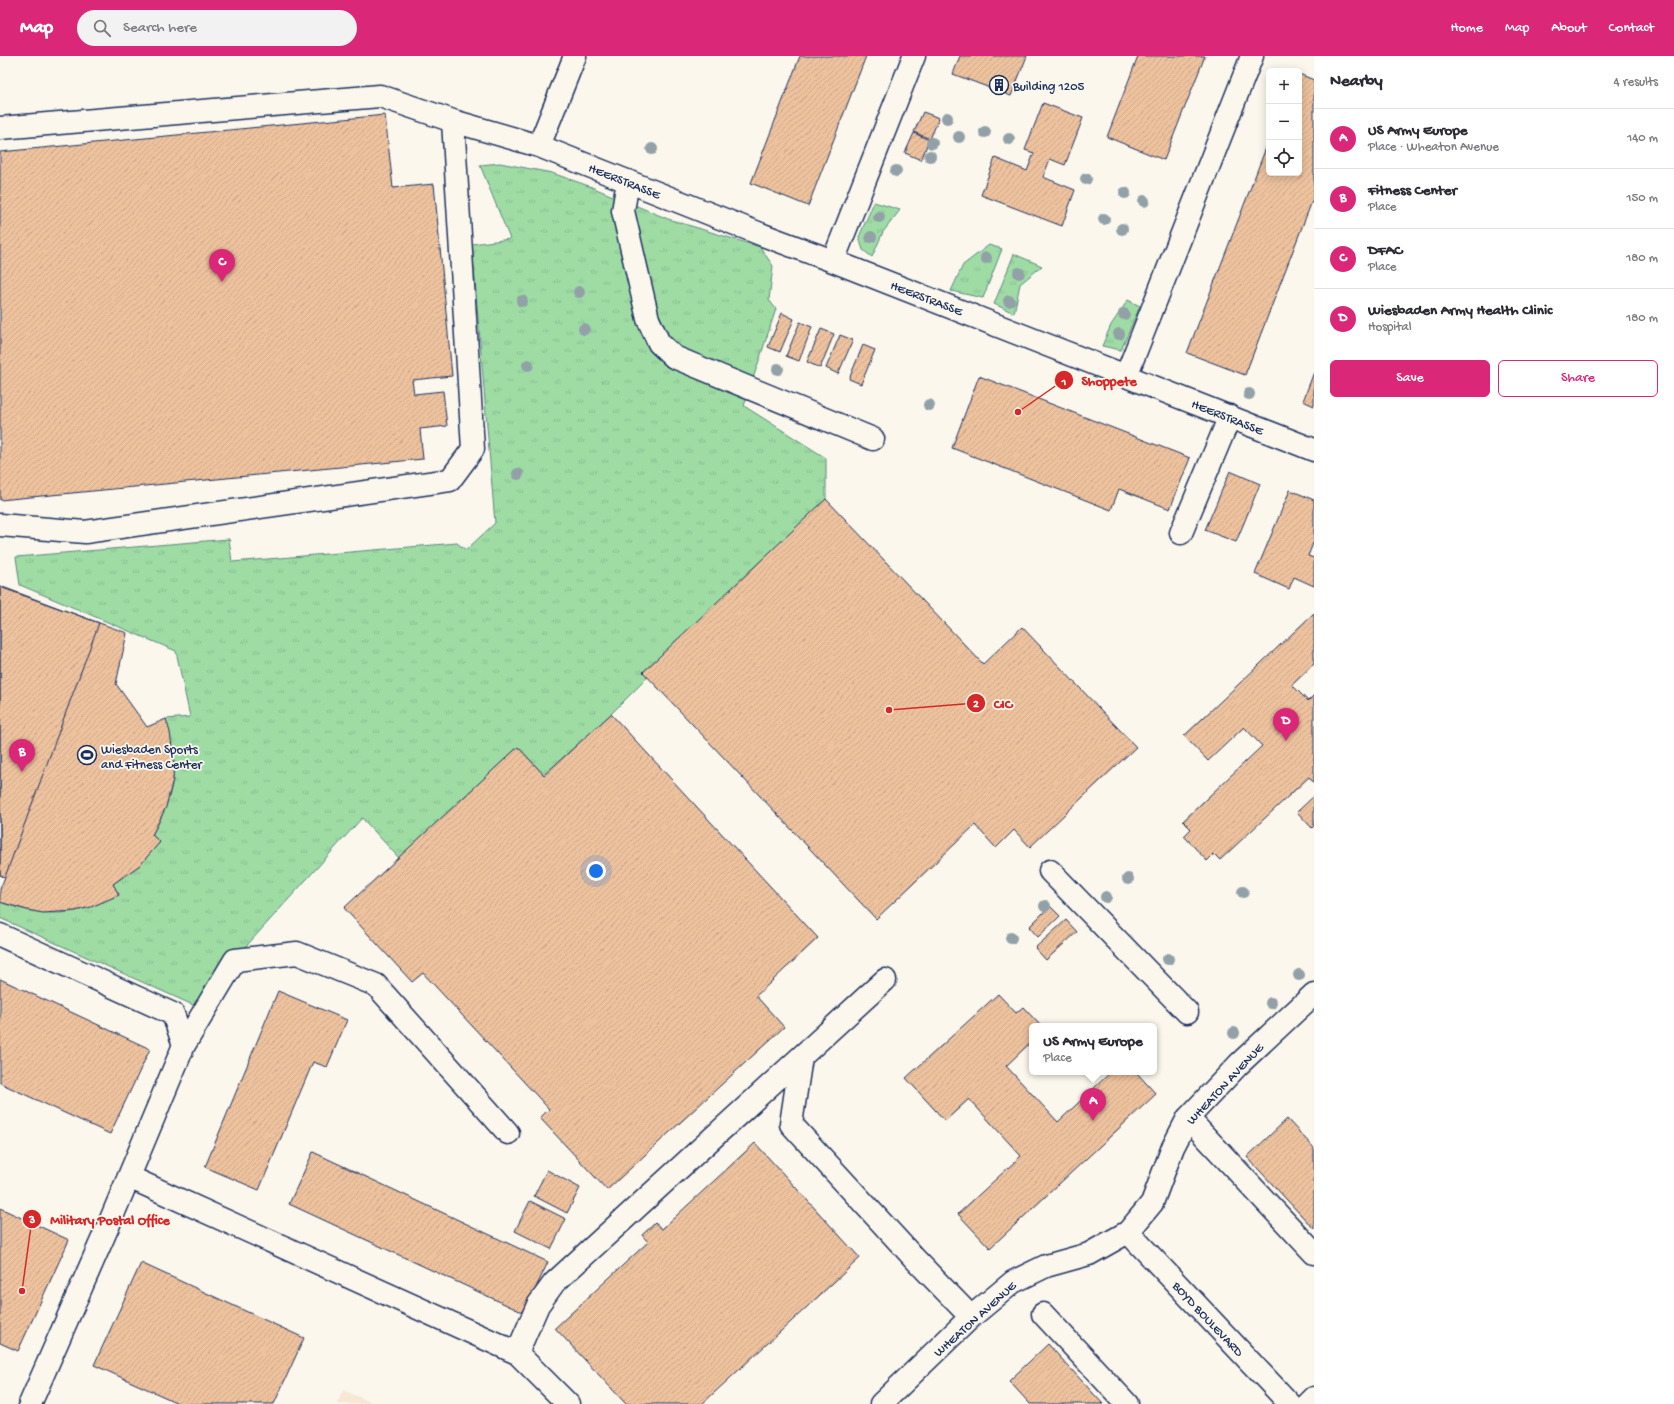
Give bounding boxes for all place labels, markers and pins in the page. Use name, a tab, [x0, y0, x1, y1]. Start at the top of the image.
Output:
building icon: Building 1205	[988, 74, 1010, 96]
place label: Building 1205	[1012, 80, 1085, 95]
pin: C	[209, 249, 235, 282]
callout: Shoppete	[1054, 367, 1145, 393]
callout: CIC	[966, 690, 1020, 716]
pin: D	[1273, 708, 1299, 741]
pin: B	[9, 739, 35, 772]
place label: Wiesbaden Sports and Fitness Center	[101, 743, 203, 773]
sports icon: Wiesbaden Sports and Fitness Center	[76, 744, 98, 766]
pin: A	[1080, 1088, 1106, 1121]
callout: Military Postal Office	[22, 1206, 178, 1232]

